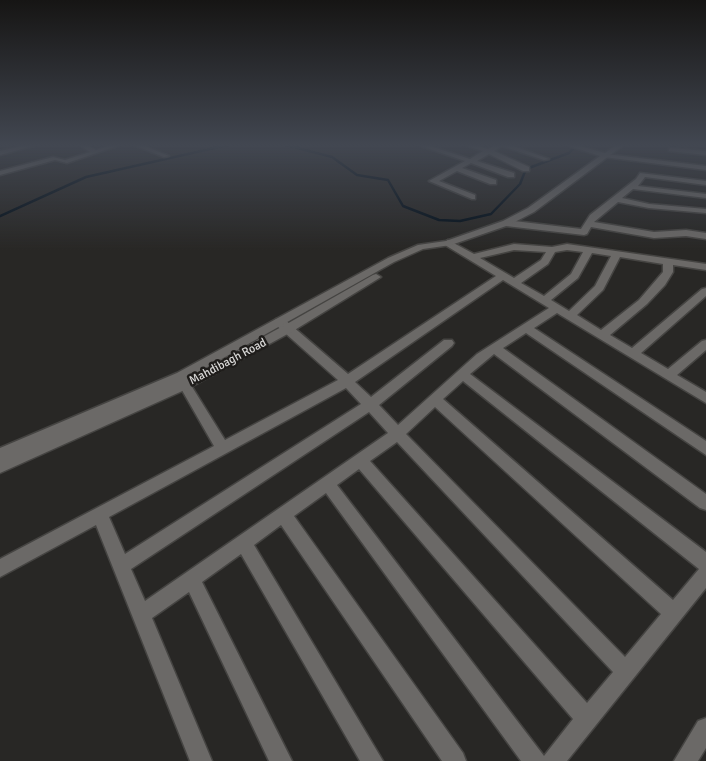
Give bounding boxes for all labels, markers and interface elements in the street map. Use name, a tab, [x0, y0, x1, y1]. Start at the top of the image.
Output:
street label: Mahdibagh Road	[187, 336, 269, 388]

